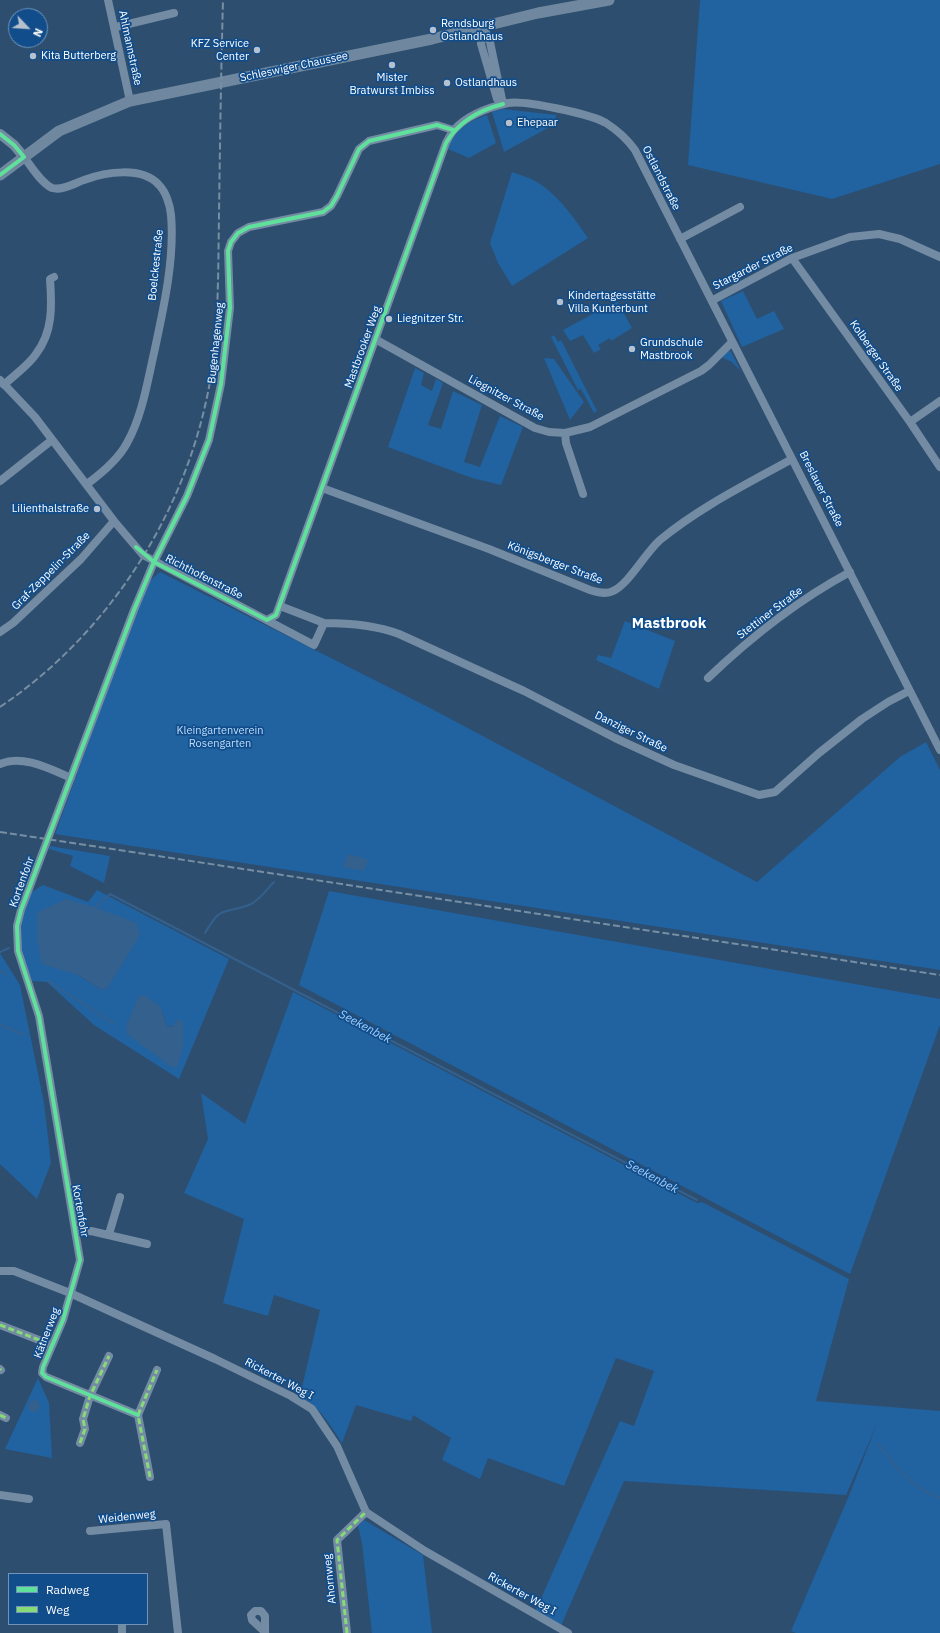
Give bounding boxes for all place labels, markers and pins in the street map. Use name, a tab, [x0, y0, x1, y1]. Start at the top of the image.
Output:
place label: Rendsburg Ostlandhaus	[441, 17, 503, 43]
marker: Rendsburg Ostlandhaus	[428, 25, 438, 35]
place label: KFZ Service Center	[191, 37, 249, 63]
marker: KFZ Service Center	[252, 45, 262, 55]
place label: Kita Butterberg	[41, 49, 116, 63]
marker: Kita Butterberg	[28, 51, 38, 61]
marker: Mister Bratwurst Imbiss	[387, 60, 397, 70]
place label: Mister Bratwurst Imbiss	[349, 71, 435, 97]
place label: Ostlandhaus	[455, 76, 517, 90]
marker: Ostlandhaus	[442, 78, 452, 88]
place label: Ehepaar	[517, 116, 558, 130]
marker: Ehepaar	[504, 118, 514, 128]
place label: Kindertagesstätte Villa Kunterbunt	[568, 289, 656, 315]
marker: Kindertagesstätte Villa Kunterbunt	[555, 297, 565, 307]
place label: Liegnitzer Str.	[397, 312, 464, 326]
marker: Liegnitzer Str.	[384, 314, 394, 324]
place label: Grundschule Mastbrook	[640, 336, 703, 362]
marker: Grundschule Mastbrook	[627, 344, 637, 354]
place label: Lilienthalstraße	[12, 502, 89, 516]
marker: Lilienthalstraße	[92, 504, 102, 514]

